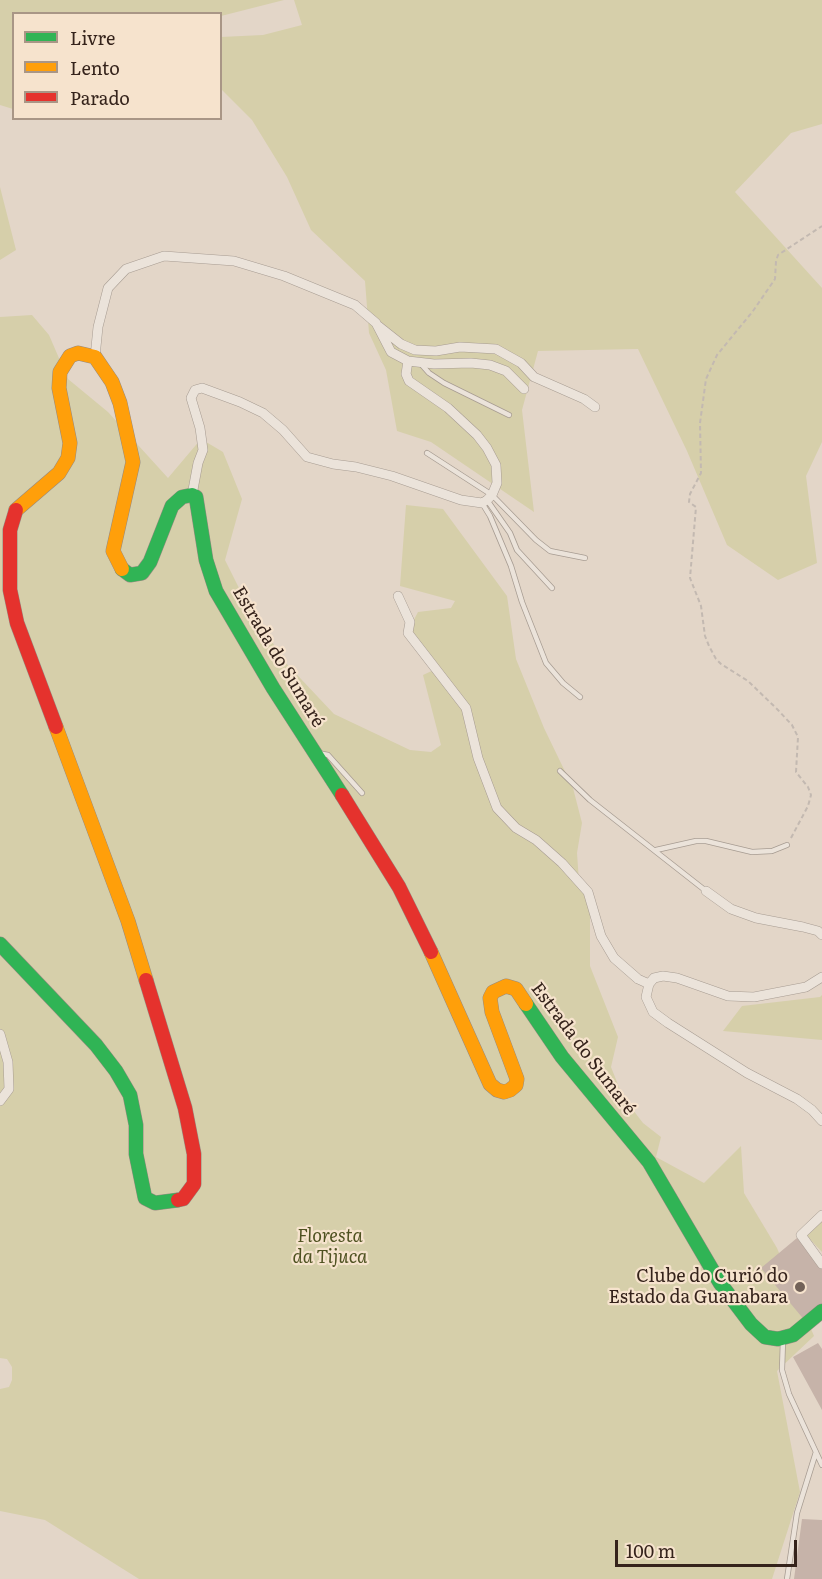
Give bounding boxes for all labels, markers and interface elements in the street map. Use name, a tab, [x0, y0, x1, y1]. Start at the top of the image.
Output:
legend	[12, 12, 222, 120]
text: Livre	[70, 24, 115, 51]
text: Lento	[70, 54, 120, 81]
text: Parado	[70, 84, 130, 111]
street label: Estrada do Sumaré	[227, 583, 329, 731]
street label: Estrada do Sumaré	[526, 978, 640, 1120]
park label: Floresta da Tijuca	[293, 1226, 367, 1268]
place label: Clube do Curió do Estado da Guanabara	[608, 1266, 788, 1308]
marker: Clube do Curió do Estado da Guanabara	[793, 1280, 807, 1294]
scale bar	[618, 1528, 800, 1566]
text: 100 m	[626, 1537, 675, 1564]

